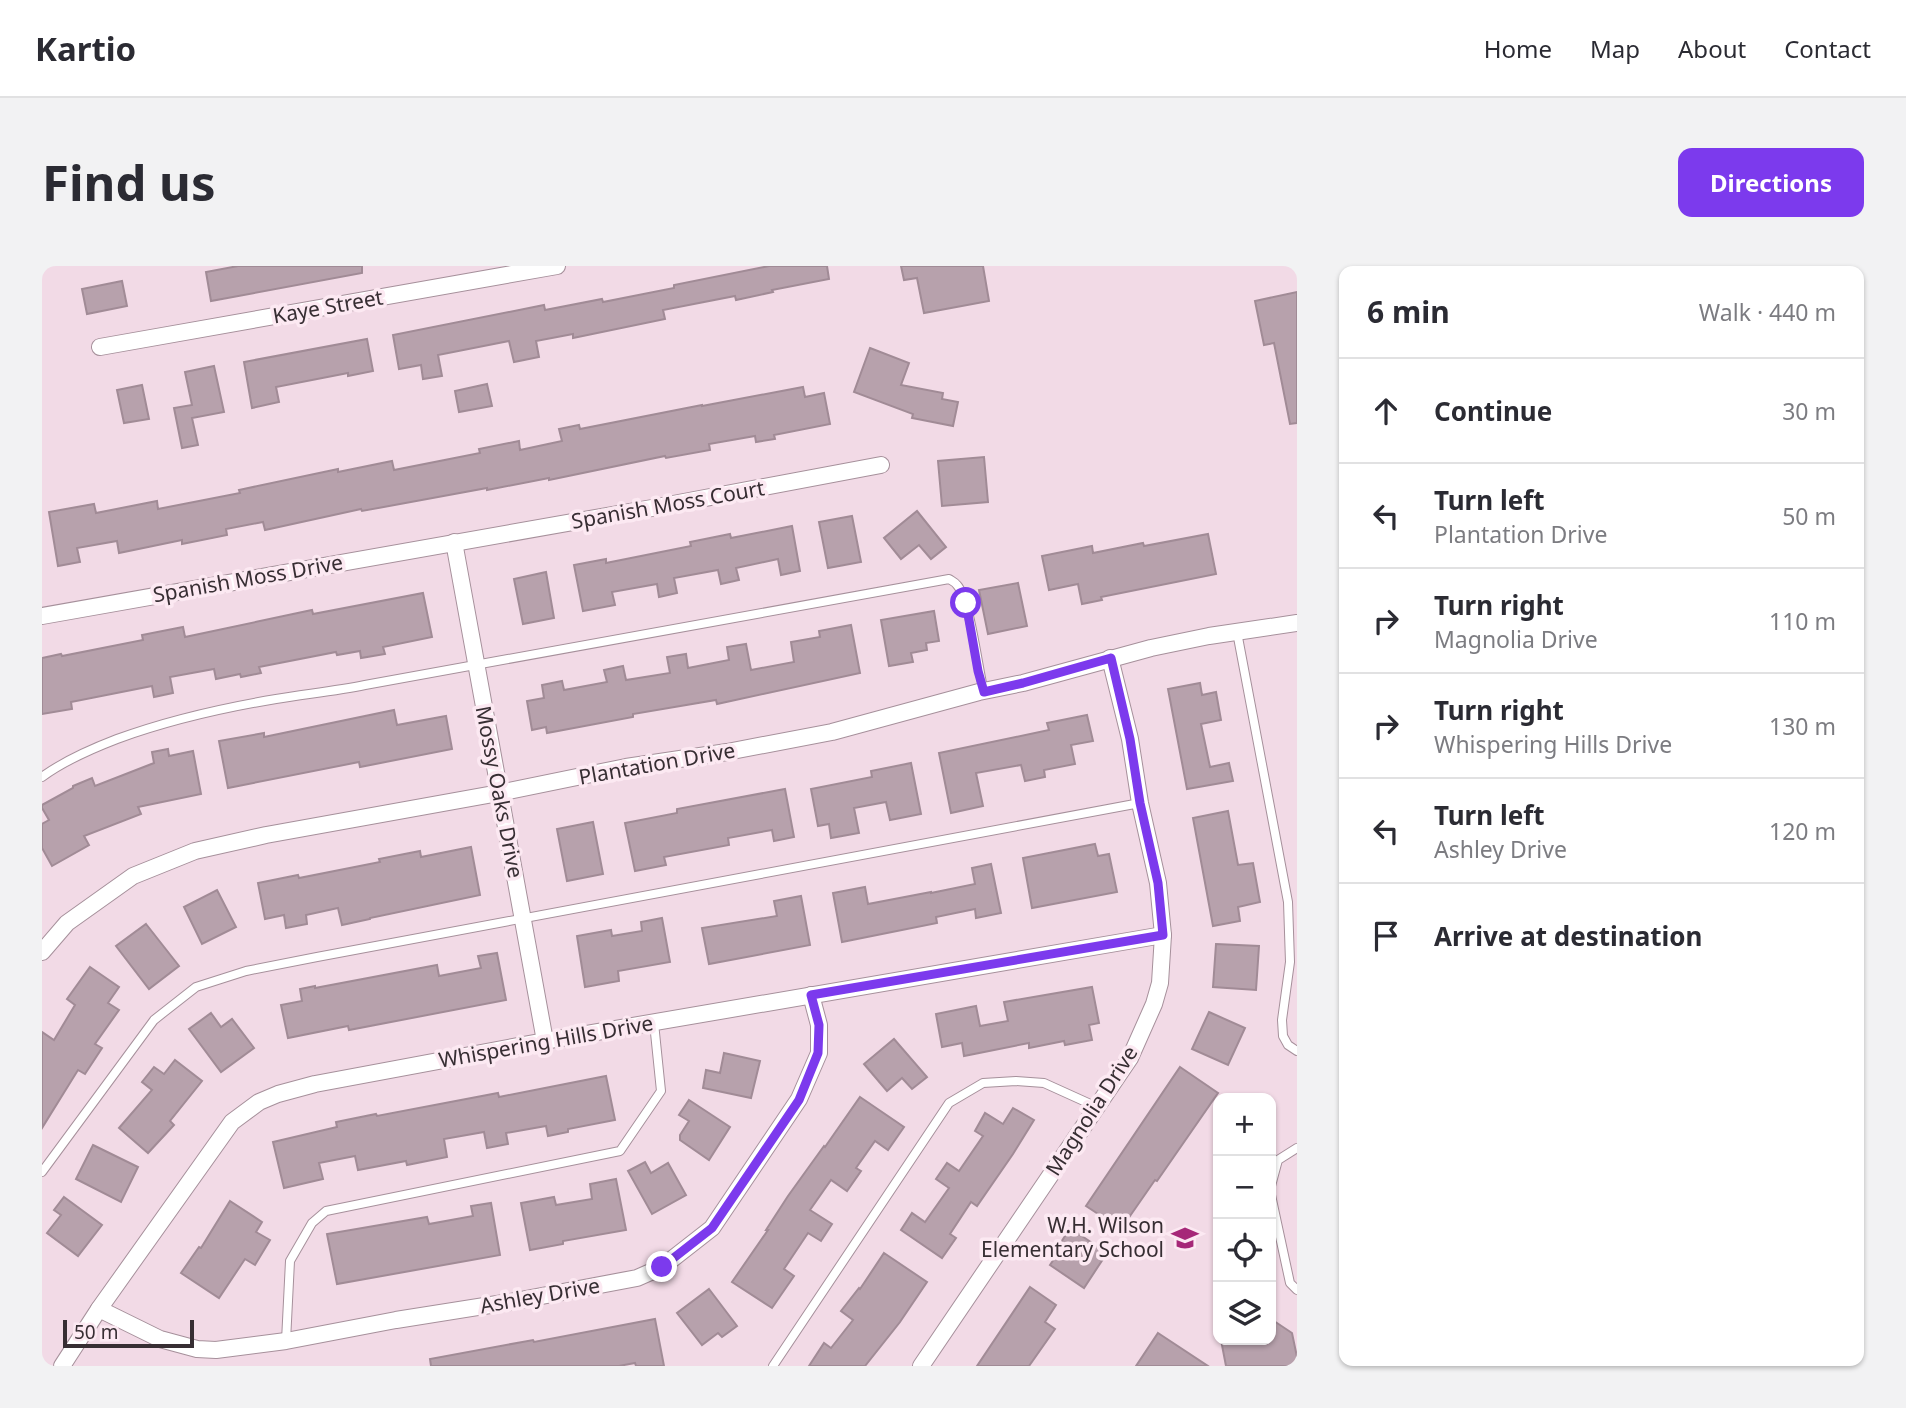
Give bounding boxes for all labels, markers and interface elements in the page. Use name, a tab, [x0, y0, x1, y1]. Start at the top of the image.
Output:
text: Kartio	[35, 26, 136, 71]
text: Home	[1484, 32, 1552, 65]
text: Map	[1590, 32, 1640, 65]
text: About	[1678, 32, 1746, 65]
text: Contact	[1784, 32, 1871, 65]
button: Directions	[1678, 148, 1864, 217]
text: Find us	[42, 149, 216, 215]
street label: Kaye Street	[271, 282, 386, 329]
text: 6 min	[1367, 291, 1450, 332]
text: Walk · 440 m	[1699, 296, 1836, 328]
icon: ahead	[1367, 392, 1405, 430]
text: Continue	[1434, 393, 1552, 429]
text: 30 m	[1782, 395, 1836, 427]
street label: Spanish Moss Court	[569, 473, 767, 535]
text: Turn left	[1434, 482, 1545, 518]
icon: left	[1367, 497, 1405, 535]
text: 50 m	[1782, 500, 1836, 532]
text: Plantation Drive	[1434, 518, 1607, 550]
street label: Spanish Moss Drive	[151, 548, 345, 609]
route start	[950, 587, 981, 618]
text: Turn right	[1434, 587, 1564, 623]
icon: right	[1367, 602, 1405, 640]
text: 110 m	[1769, 605, 1836, 637]
text: Magnolia Drive	[1434, 623, 1598, 655]
text: Turn right	[1434, 692, 1564, 728]
street label: Mossy Oaks Drive	[470, 703, 530, 880]
icon: right	[1367, 707, 1405, 745]
text: 130 m	[1769, 710, 1836, 742]
text: Whispering Hills Drive	[1434, 728, 1672, 760]
street label: Plantation Drive	[576, 735, 737, 791]
text: Turn left	[1434, 797, 1545, 833]
icon: left	[1367, 812, 1405, 850]
text: 120 m	[1769, 815, 1836, 847]
text: Ashley Drive	[1434, 833, 1567, 865]
icon: arrive	[1367, 917, 1405, 955]
text: Arrive at destination	[1434, 918, 1703, 954]
street label: Whispering Hills Drive	[436, 1008, 655, 1074]
street label: Magnolia Drive	[1039, 1040, 1144, 1181]
map controls	[1213, 1093, 1276, 1345]
button: +	[1213, 1093, 1276, 1156]
button: −	[1213, 1156, 1276, 1219]
place label: W.H. Wilson Elementary School	[981, 1211, 1164, 1263]
button: locate	[1213, 1219, 1276, 1282]
school or university icon: W.H. Wilson Elementary School	[1170, 1223, 1200, 1253]
route end	[646, 1251, 677, 1282]
street label: Ashley Drive	[478, 1271, 602, 1319]
button: layers	[1213, 1282, 1276, 1345]
scale bar	[63, 1317, 194, 1349]
text: 50 m	[74, 1319, 118, 1345]

